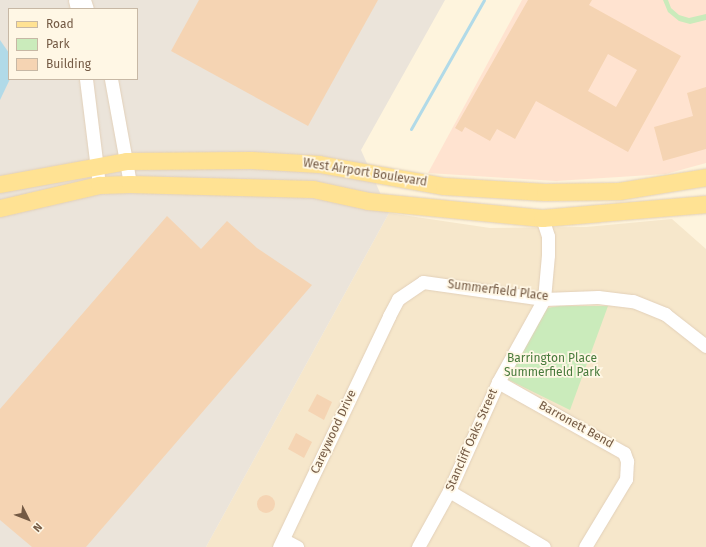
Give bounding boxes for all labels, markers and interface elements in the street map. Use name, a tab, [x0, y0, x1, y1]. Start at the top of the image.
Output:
legend	[8, 8, 138, 80]
text: Road	[46, 17, 74, 31]
text: Park	[46, 37, 70, 51]
text: Building	[46, 57, 91, 71]
street label: West Airport Boulevard	[302, 156, 428, 190]
street label: Summerfield Place	[447, 278, 549, 304]
park label: Barrington Place Summerfield Park	[504, 352, 600, 380]
street label: Stancliff Oaks Street	[443, 387, 501, 493]
street label: Careywood Drive	[308, 388, 360, 476]
street label: Barronett Bend	[536, 399, 616, 451]
north arrow	[8, 499, 48, 539]
text: N	[30, 520, 45, 534]

